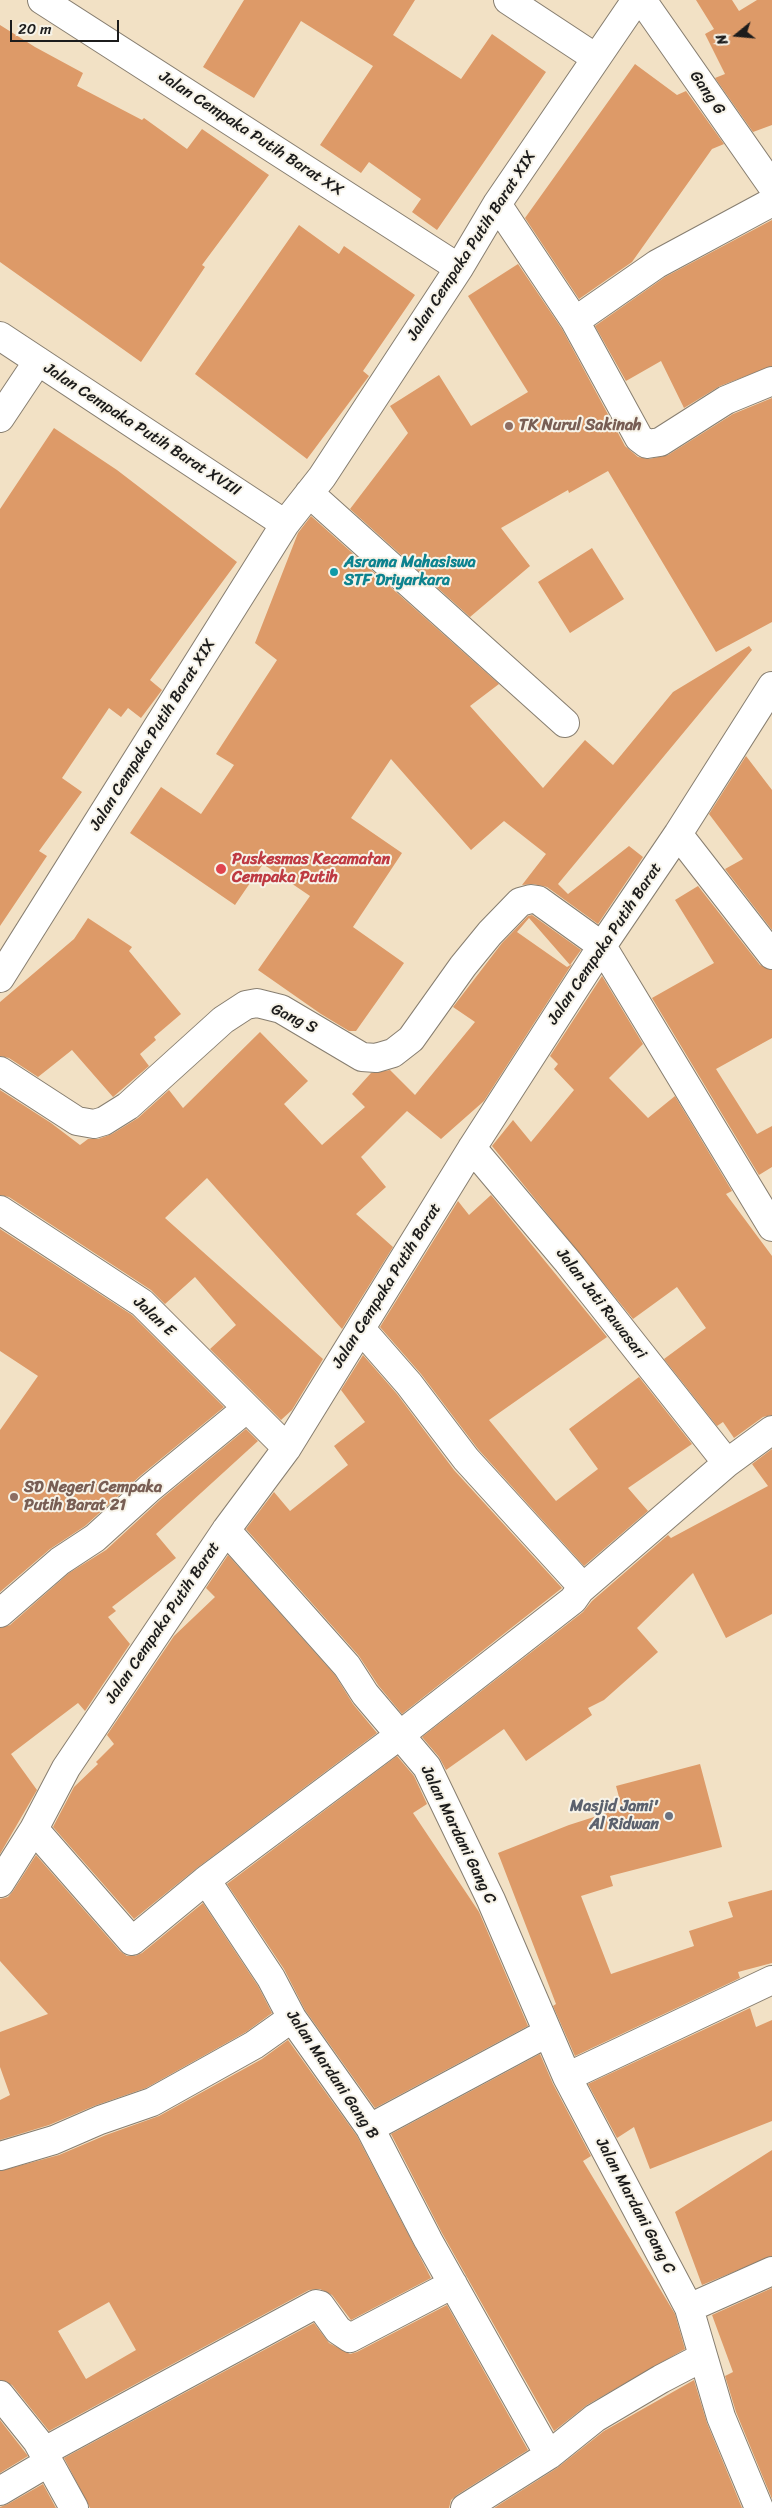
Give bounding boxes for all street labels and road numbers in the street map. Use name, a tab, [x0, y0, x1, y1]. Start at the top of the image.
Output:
street label: Jalan Cempaka Putih Barat XX	[155, 67, 347, 201]
street label: Gang G	[685, 67, 729, 119]
street label: Jalan Cempaka Putih Barat XIX	[403, 148, 541, 344]
street label: Jalan Cempaka Putih Barat XVIII	[40, 359, 244, 501]
street label: Jalan Cempaka Putih Barat XIX	[86, 636, 220, 834]
street label: Jalan Cempaka Putih Barat	[544, 860, 666, 1028]
street label: Gang S	[268, 1000, 320, 1038]
street label: Jalan Cempaka Putih Barat	[328, 1200, 446, 1372]
street label: Jalan Jati Rawasari	[552, 1245, 650, 1363]
street label: Jalan E	[129, 1293, 179, 1341]
street label: Jalan Cempaka Putih Barat	[102, 1539, 224, 1707]
street label: Jalan Mardani Gang C	[416, 1763, 500, 1907]
street label: Jalan Mardani Gang B	[282, 2007, 382, 2143]
street label: Jalan Mardani Gang C	[591, 2135, 679, 2277]

